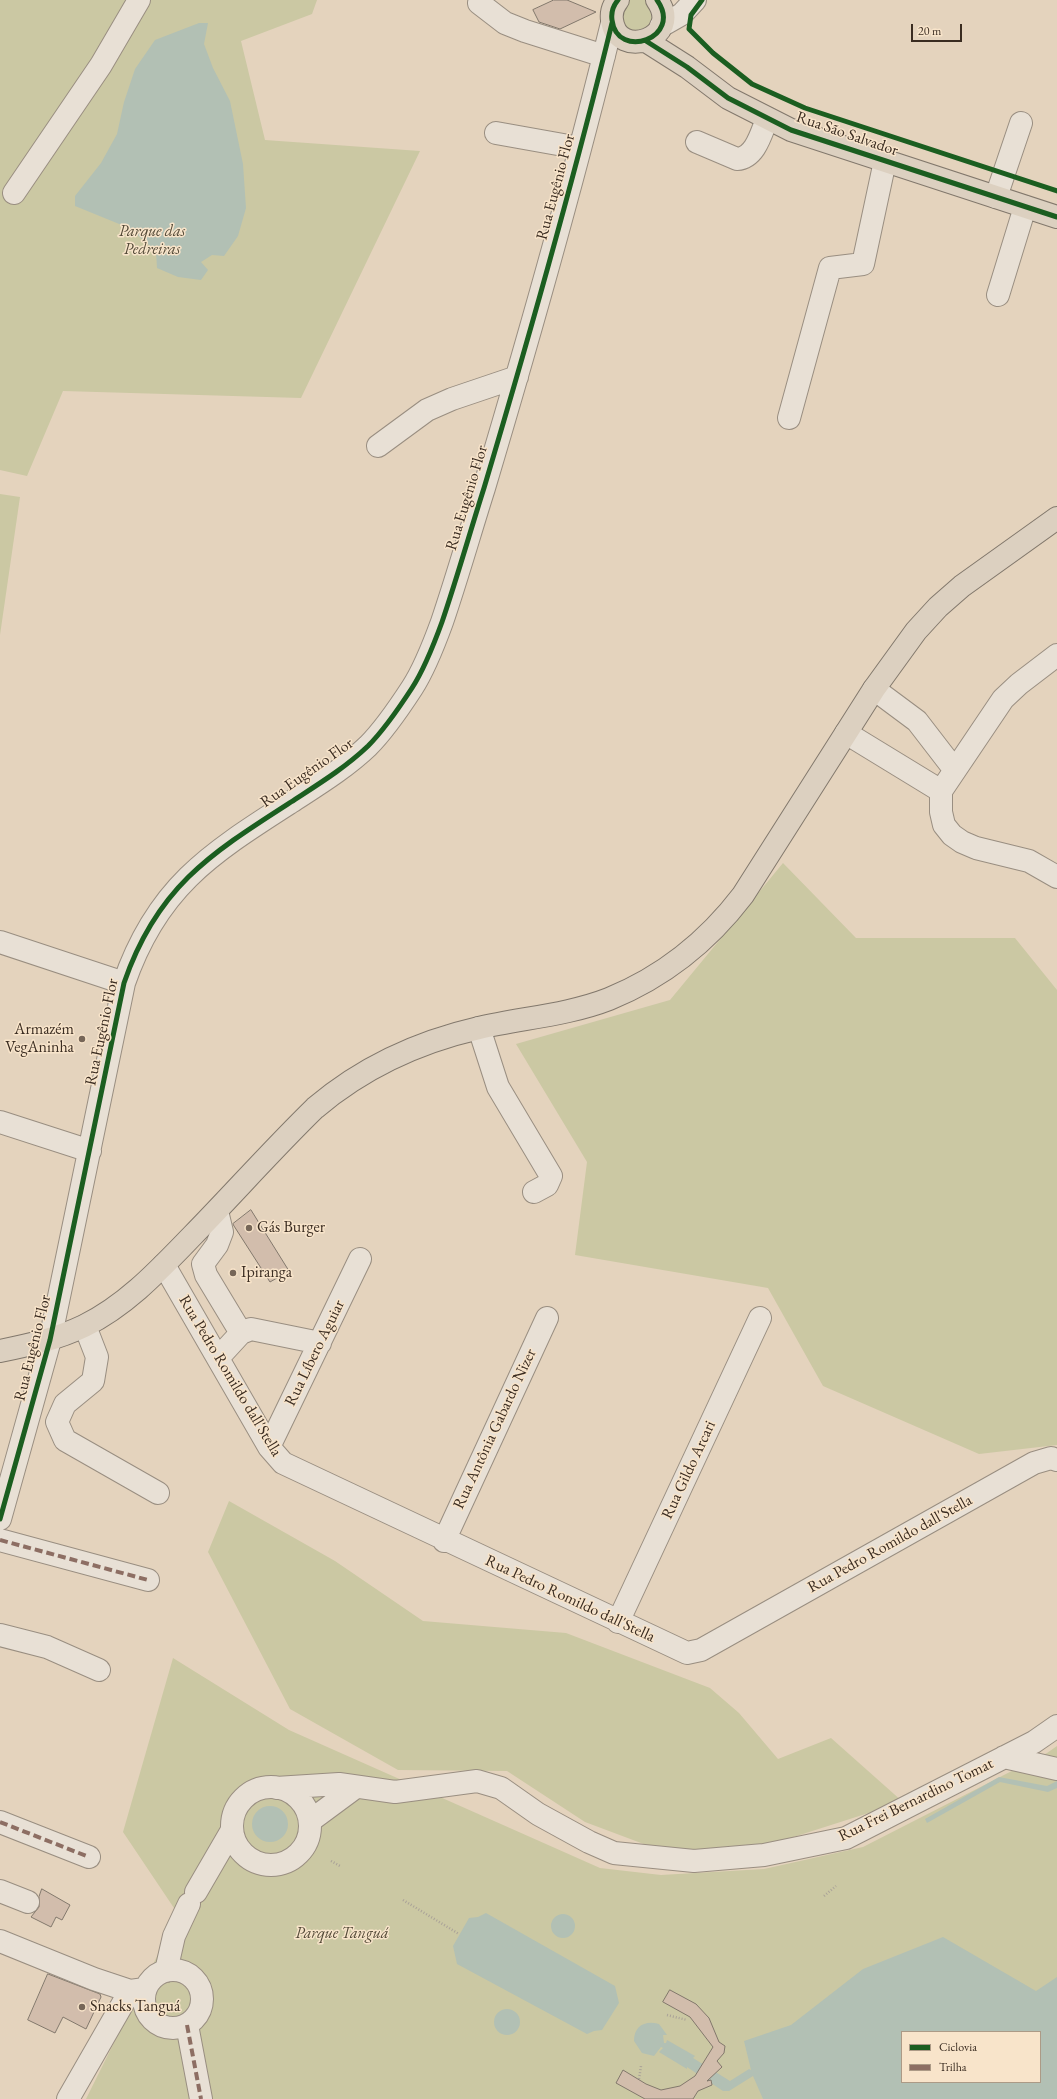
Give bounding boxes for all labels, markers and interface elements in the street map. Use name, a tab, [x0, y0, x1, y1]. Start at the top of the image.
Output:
scale bar	[913, 16, 964, 42]
text: 20 m	[918, 23, 941, 39]
street label: Rua São Salvador	[794, 108, 900, 160]
street label: Rua Eugênio Flor	[533, 132, 579, 242]
park label: Parque das Pedreiras	[119, 222, 185, 260]
street label: Rua Eugênio Flor	[442, 443, 492, 553]
street label: Rua Eugênio Flor	[257, 734, 357, 812]
street label: Rua Eugênio Flor	[81, 977, 123, 1087]
place label: Armazém VegAninha	[5, 1020, 74, 1058]
marker: Armazém VegAninha	[77, 1034, 87, 1044]
place label: Gás Burger	[257, 1218, 325, 1238]
marker: Gás Burger	[244, 1223, 254, 1233]
place label: Ipiranga	[241, 1263, 292, 1283]
marker: Ipiranga	[228, 1268, 238, 1278]
street label: Rua Pedro Romildo dall'Stella	[174, 1292, 286, 1460]
street label: Rua Eugênio Flor	[11, 1293, 55, 1403]
street label: Rua Líbero Aguiar	[281, 1297, 349, 1409]
street label: Rua Antônia Gabardo Nizer	[449, 1346, 541, 1512]
street label: Rua Gildo Arcari	[658, 1418, 720, 1522]
street label: Rua Pedro Romildo dall'Stella	[804, 1491, 976, 1597]
street label: Rua Pedro Romildo dall'Stella	[482, 1551, 658, 1647]
street label: Rua Frei Bernardino Tomat	[835, 1754, 997, 1846]
park label: Parque Tanguá	[295, 1924, 389, 1944]
place label: Snacks Tanguá	[90, 1997, 180, 2017]
marker: Snacks Tanguá	[77, 2002, 87, 2012]
legend	[901, 2031, 1041, 2083]
text: Ciclovia	[939, 2039, 977, 2055]
text: Trilha	[939, 2059, 967, 2075]

